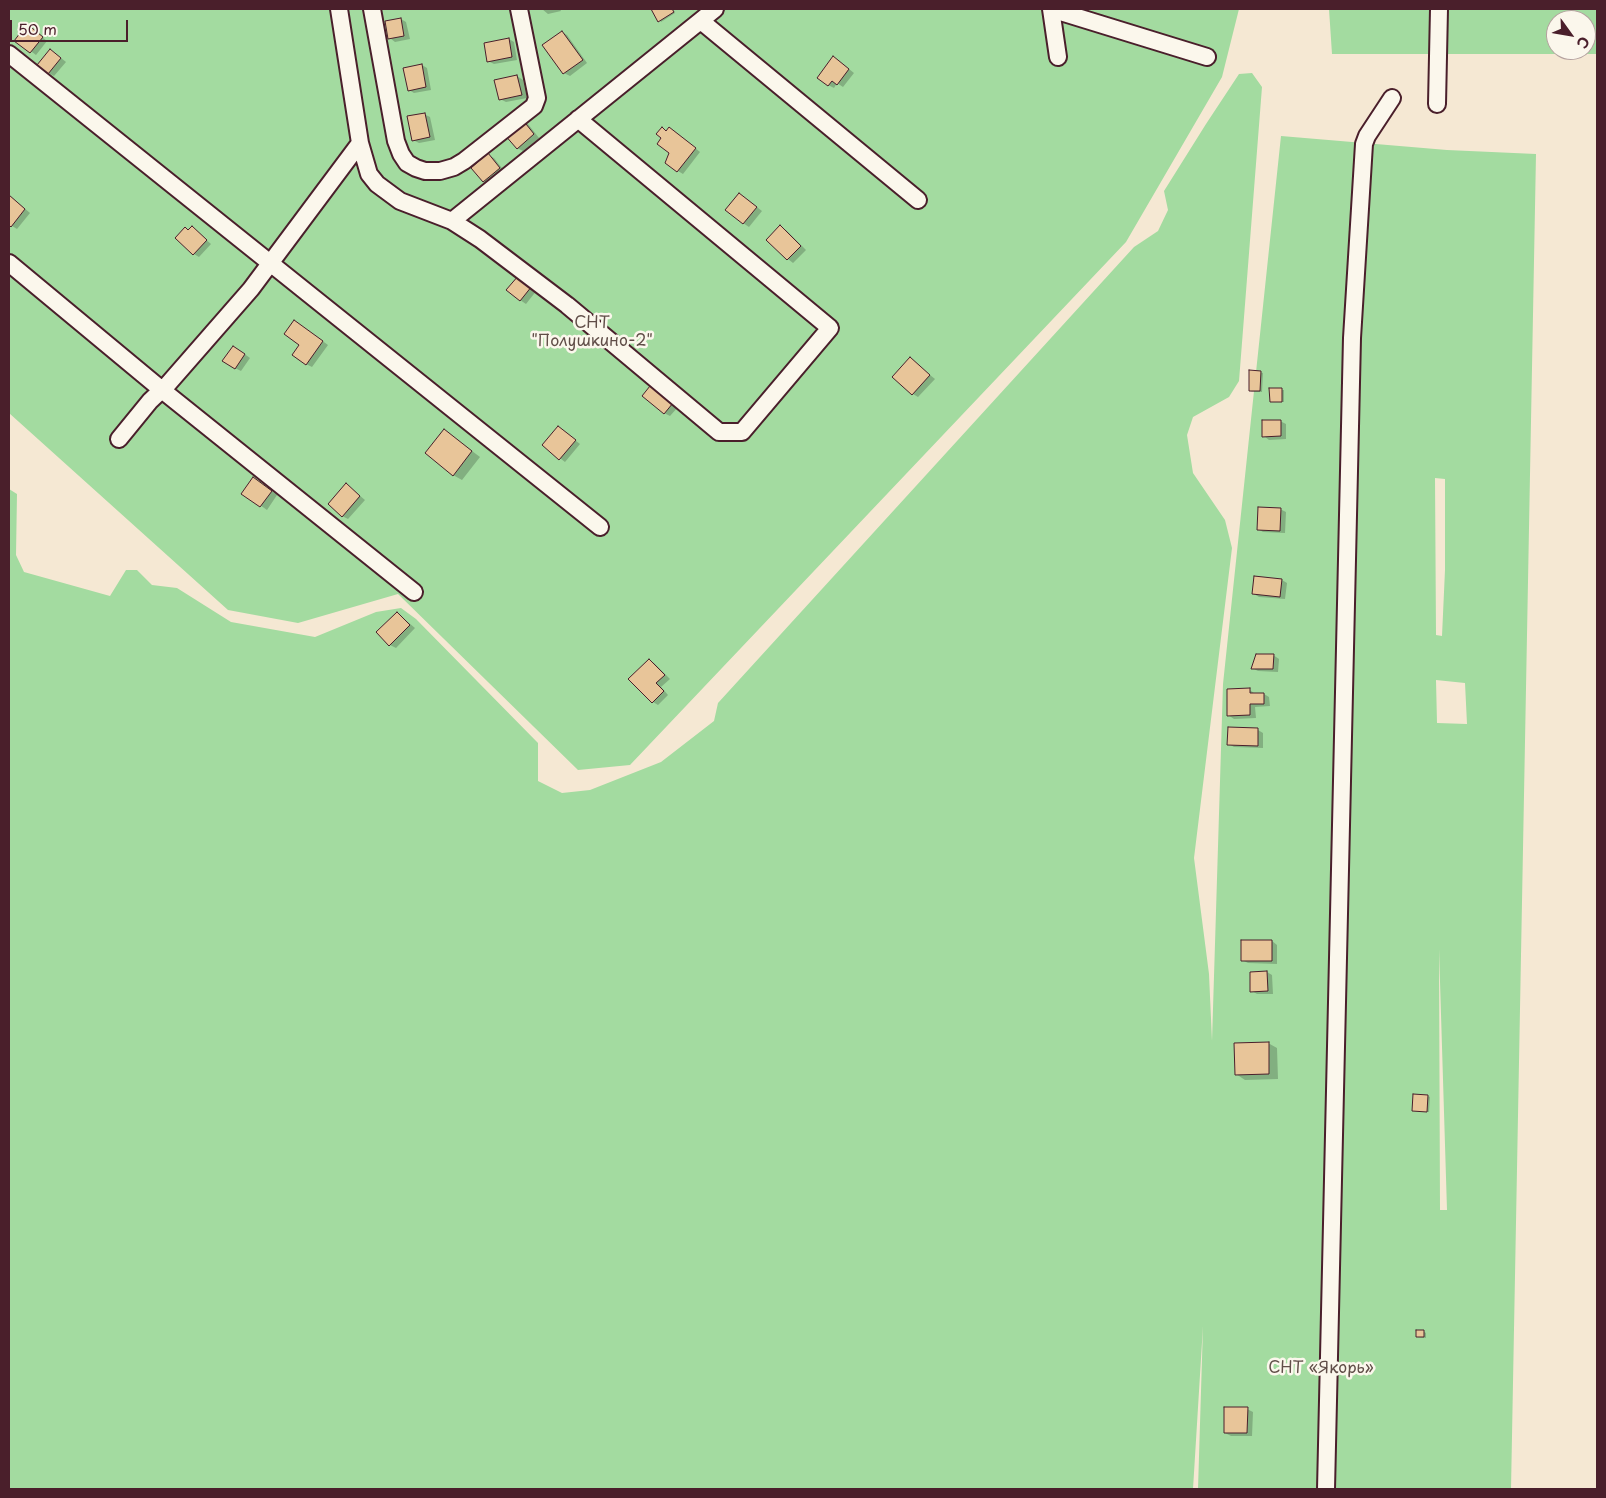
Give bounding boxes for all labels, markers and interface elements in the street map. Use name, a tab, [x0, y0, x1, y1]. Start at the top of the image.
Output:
scale bar	[12, 10, 130, 42]
north arrow	[1546, 10, 1596, 60]
text: 50 m	[18, 17, 57, 40]
text: С	[1572, 33, 1595, 53]
park label: СНТ "Полушкино-2"	[531, 314, 653, 352]
park label: СНТ «Якорь»	[1268, 1359, 1374, 1379]

